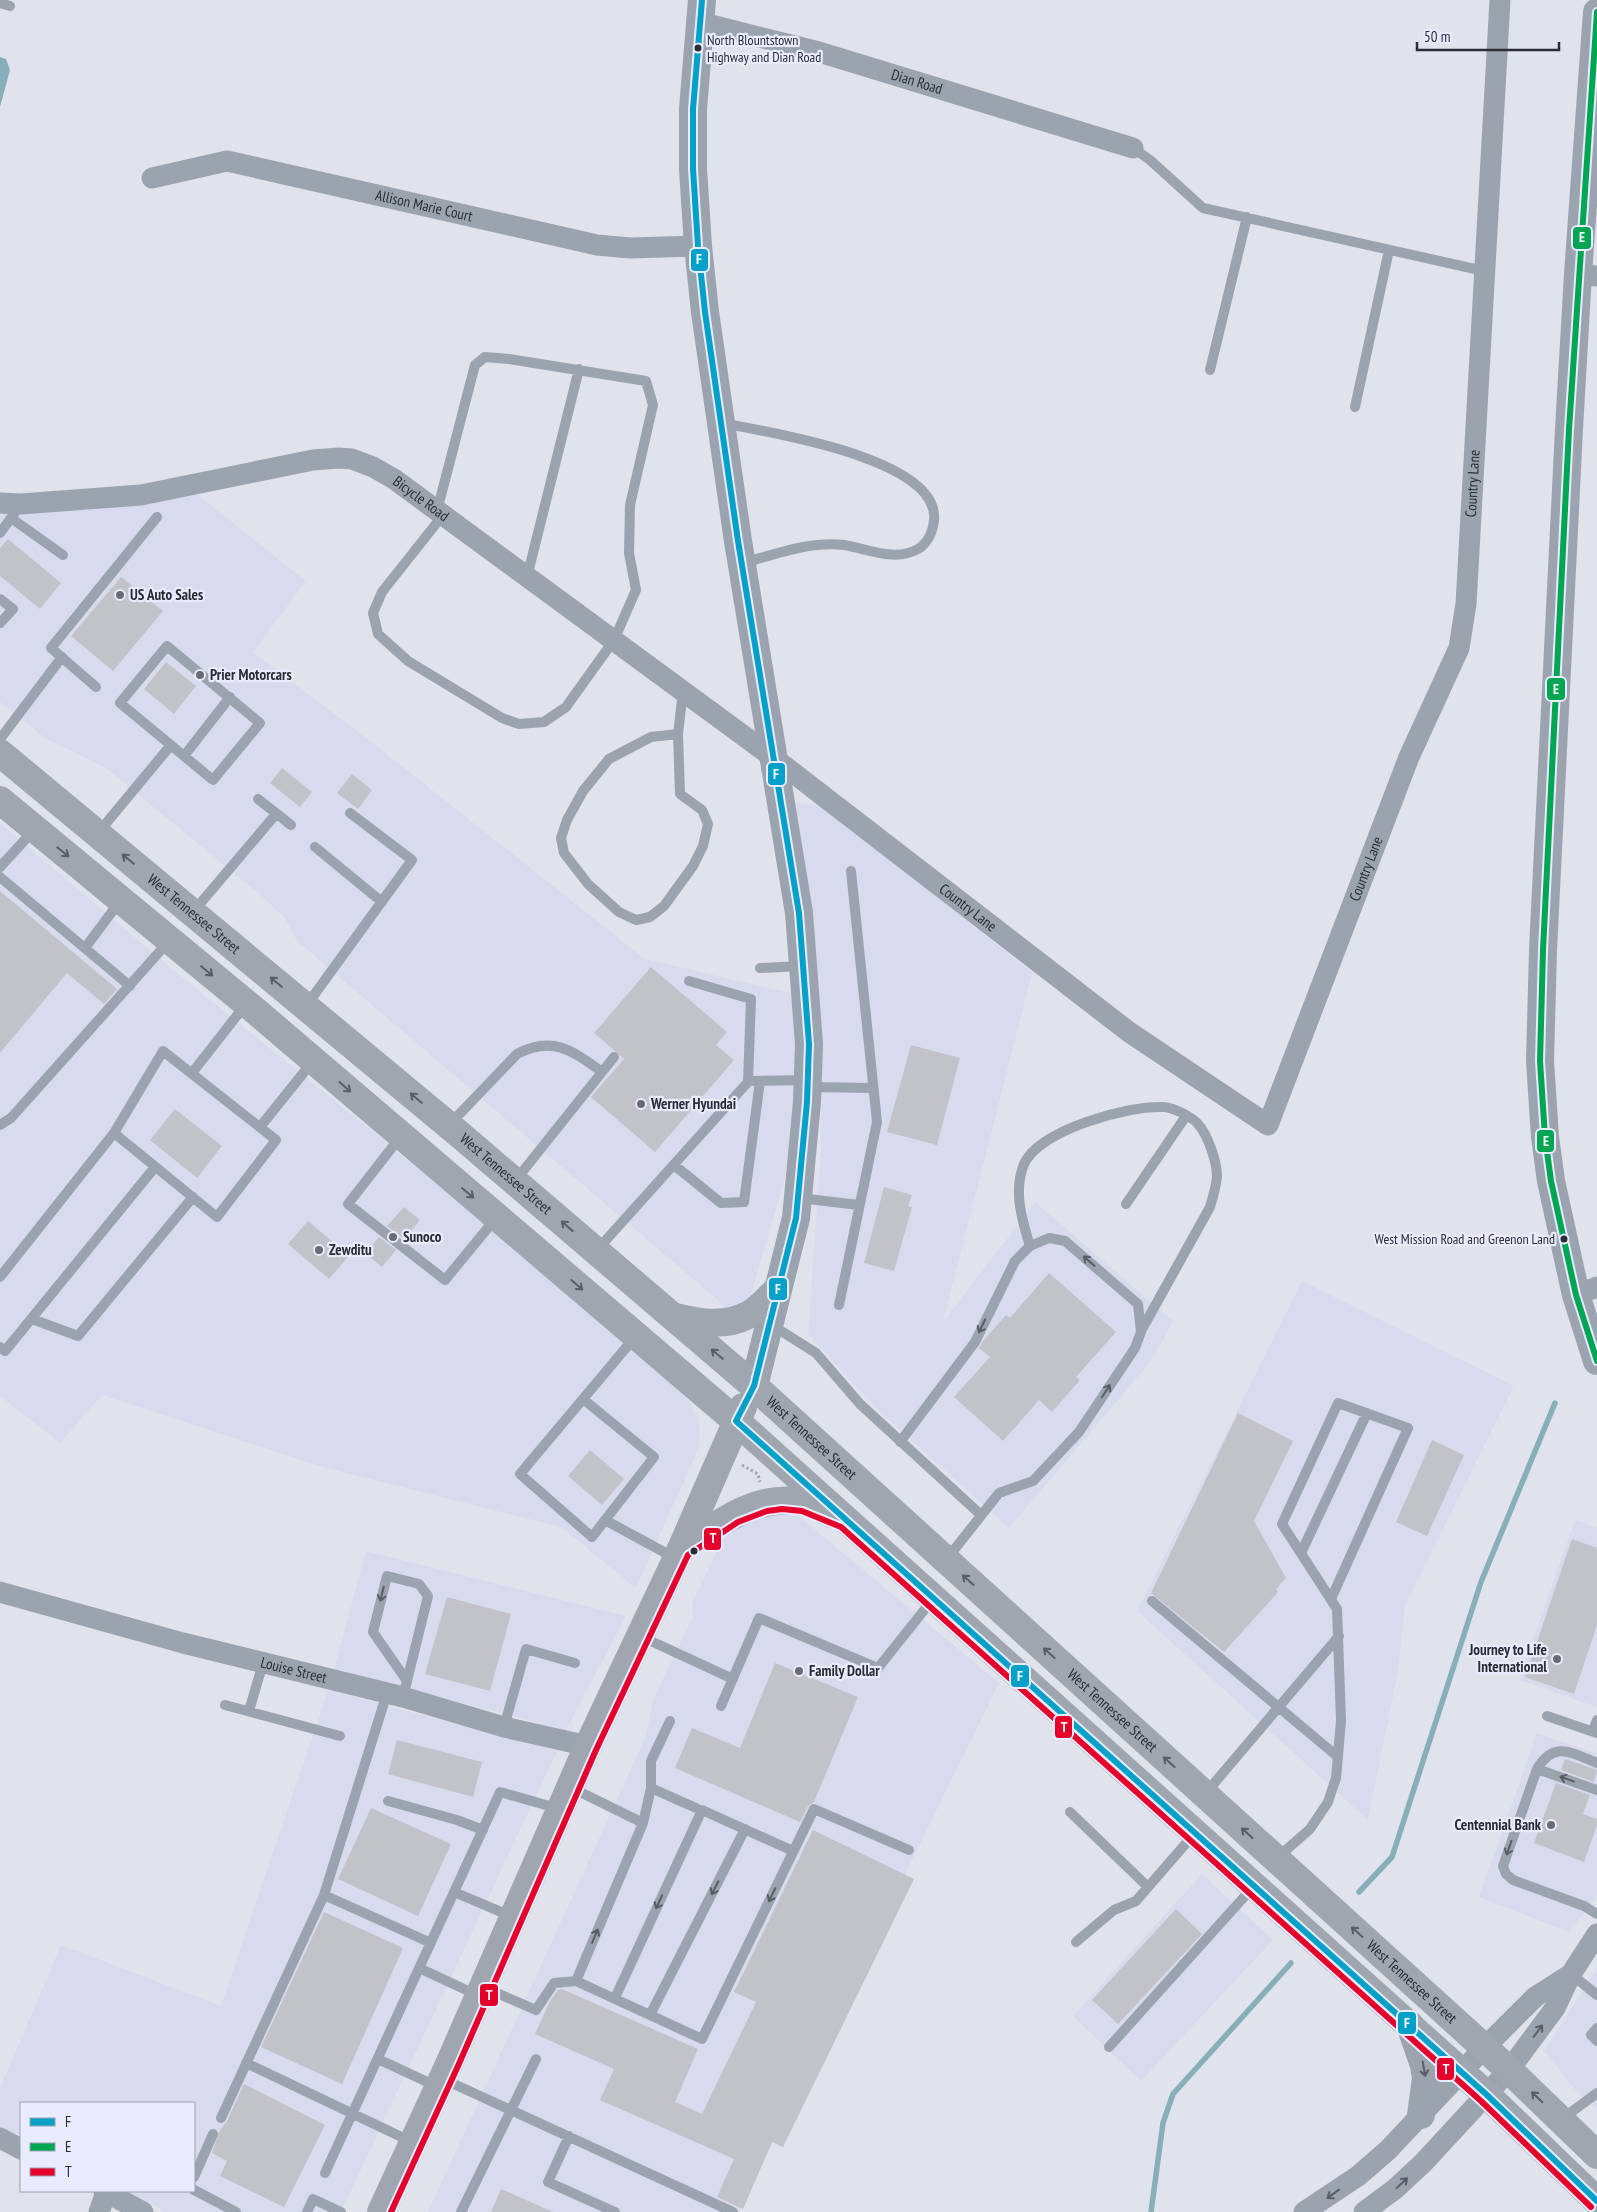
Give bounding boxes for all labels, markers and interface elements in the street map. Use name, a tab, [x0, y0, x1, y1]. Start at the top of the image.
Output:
scale bar	[1417, 20, 1560, 52]
text: 50 m	[1424, 27, 1450, 46]
place label: North Blountstown Highway and Dian Road	[707, 31, 821, 66]
marker: North Blountstown Highway and Dian Road	[693, 43, 703, 53]
street label: Dian Road	[889, 65, 945, 98]
street label: Allison Marie Court	[374, 185, 475, 225]
line badge: E	[1572, 226, 1592, 250]
text: E	[1579, 228, 1585, 246]
line badge: F	[690, 248, 709, 272]
text: F	[696, 250, 702, 268]
street label: Country Lane	[1461, 449, 1484, 518]
street label: Bicycle Road	[389, 471, 453, 525]
place label: US Auto Sales	[130, 585, 203, 604]
marker: US Auto Sales	[114, 589, 126, 601]
place label: Prier Motorcars	[210, 665, 292, 684]
marker: Prier Motorcars	[194, 669, 206, 681]
line badge: E	[1546, 677, 1566, 701]
text: E	[1553, 680, 1559, 698]
line badge: F	[767, 762, 786, 786]
text: F	[773, 765, 779, 783]
street label: Country Lane	[1345, 834, 1387, 904]
one-way arrow	[56, 847, 69, 858]
one-way arrow	[121, 853, 134, 865]
street label: West Tennessee Street	[144, 869, 245, 958]
street label: Country Lane	[936, 879, 1001, 935]
one-way arrow	[201, 965, 214, 976]
one-way arrow	[270, 977, 283, 988]
one-way arrow	[338, 1081, 351, 1093]
one-way arrow	[410, 1093, 423, 1104]
place label: Werner Hyundai	[650, 1094, 736, 1113]
marker: Werner Hyundai	[635, 1098, 647, 1110]
street label: West Tennessee Street	[456, 1129, 556, 1218]
line badge: E	[1536, 1129, 1555, 1153]
text: E	[1543, 1132, 1549, 1150]
one-way arrow	[462, 1187, 475, 1198]
one-way arrow	[560, 1220, 573, 1232]
place label: Sunoco	[403, 1227, 442, 1246]
place label: West Mission Road and Greenon Land	[1375, 1230, 1555, 1248]
marker: Sunoco	[387, 1231, 399, 1243]
marker: West Mission Road and Greenon Land	[1559, 1234, 1569, 1244]
place label: Zewditu	[329, 1240, 372, 1259]
marker: Zewditu	[313, 1244, 325, 1256]
one-way arrow	[1082, 1256, 1095, 1267]
line badge: F	[768, 1277, 788, 1301]
one-way arrow	[570, 1280, 583, 1291]
text: F	[775, 1280, 781, 1298]
one-way arrow	[977, 1319, 987, 1334]
one-way arrow	[711, 1349, 724, 1360]
one-way arrow	[1101, 1385, 1111, 1399]
street label: West Tennessee Street	[763, 1392, 861, 1483]
line badge: T	[703, 1527, 722, 1551]
text: T	[710, 1529, 717, 1547]
unlabelled marker	[689, 1546, 699, 1556]
one-way arrow	[962, 1574, 975, 1586]
one-way arrow	[377, 1586, 386, 1602]
place label: Journey to Life International	[1468, 1640, 1547, 1676]
one-way arrow	[1042, 1647, 1055, 1658]
street label: Louise Street	[259, 1652, 329, 1687]
marker: Journey to Life International	[1551, 1653, 1563, 1665]
place label: Family Dollar	[809, 1661, 880, 1680]
line badge: F	[1010, 1664, 1030, 1688]
marker: Family Dollar	[793, 1665, 805, 1677]
street label: West Tennessee Street	[1063, 1665, 1161, 1755]
text: F	[1017, 1667, 1023, 1685]
line badge: T	[1054, 1715, 1073, 1739]
one-way arrow	[1163, 1756, 1176, 1767]
one-way arrow	[1560, 1774, 1575, 1783]
place label: Centennial Bank	[1454, 1815, 1542, 1834]
marker: Centennial Bank	[1545, 1819, 1557, 1831]
one-way arrow	[1241, 1827, 1254, 1838]
one-way arrow	[1504, 1839, 1513, 1855]
one-way arrow	[709, 1881, 719, 1896]
one-way arrow	[767, 1887, 776, 1902]
one-way arrow	[654, 1894, 664, 1909]
one-way arrow	[1351, 1926, 1364, 1938]
one-way arrow	[591, 1929, 601, 1944]
street label: West Tennessee Street	[1363, 1936, 1461, 2027]
line badge: T	[479, 1983, 499, 2007]
text: T	[486, 1986, 493, 2004]
line badge: F	[1397, 2011, 1417, 2035]
text: F	[1404, 2014, 1410, 2032]
one-way arrow	[1533, 2024, 1543, 2038]
line badge: T	[1436, 2057, 1455, 2081]
one-way arrow	[1420, 2060, 1430, 2076]
text: T	[1443, 2060, 1450, 2078]
one-way arrow	[1531, 2091, 1543, 2103]
legend	[20, 2102, 195, 2192]
text: F	[65, 2112, 71, 2131]
text: E	[65, 2137, 71, 2156]
text: T	[65, 2162, 72, 2181]
one-way arrow	[1396, 2177, 1409, 2189]
one-way arrow	[1326, 2189, 1340, 2199]

